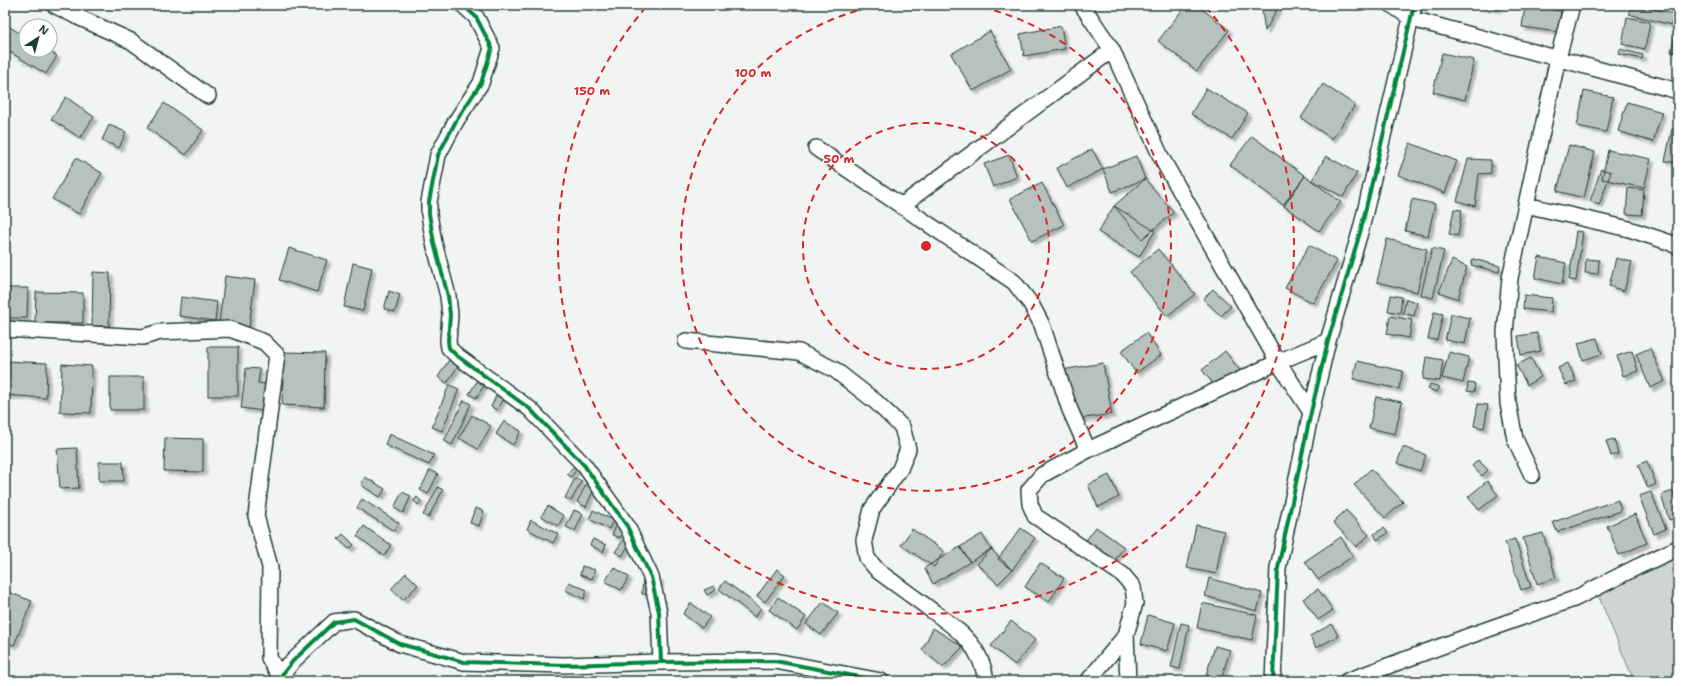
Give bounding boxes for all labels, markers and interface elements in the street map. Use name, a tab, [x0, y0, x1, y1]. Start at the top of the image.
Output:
north arrow	[18, 18, 58, 58]
text: N	[36, 22, 52, 39]
text: 100 m	[735, 65, 772, 81]
text: 150 m	[574, 83, 610, 99]
text: 50 m	[824, 151, 855, 167]
centre of rings	[919, 239, 933, 253]

